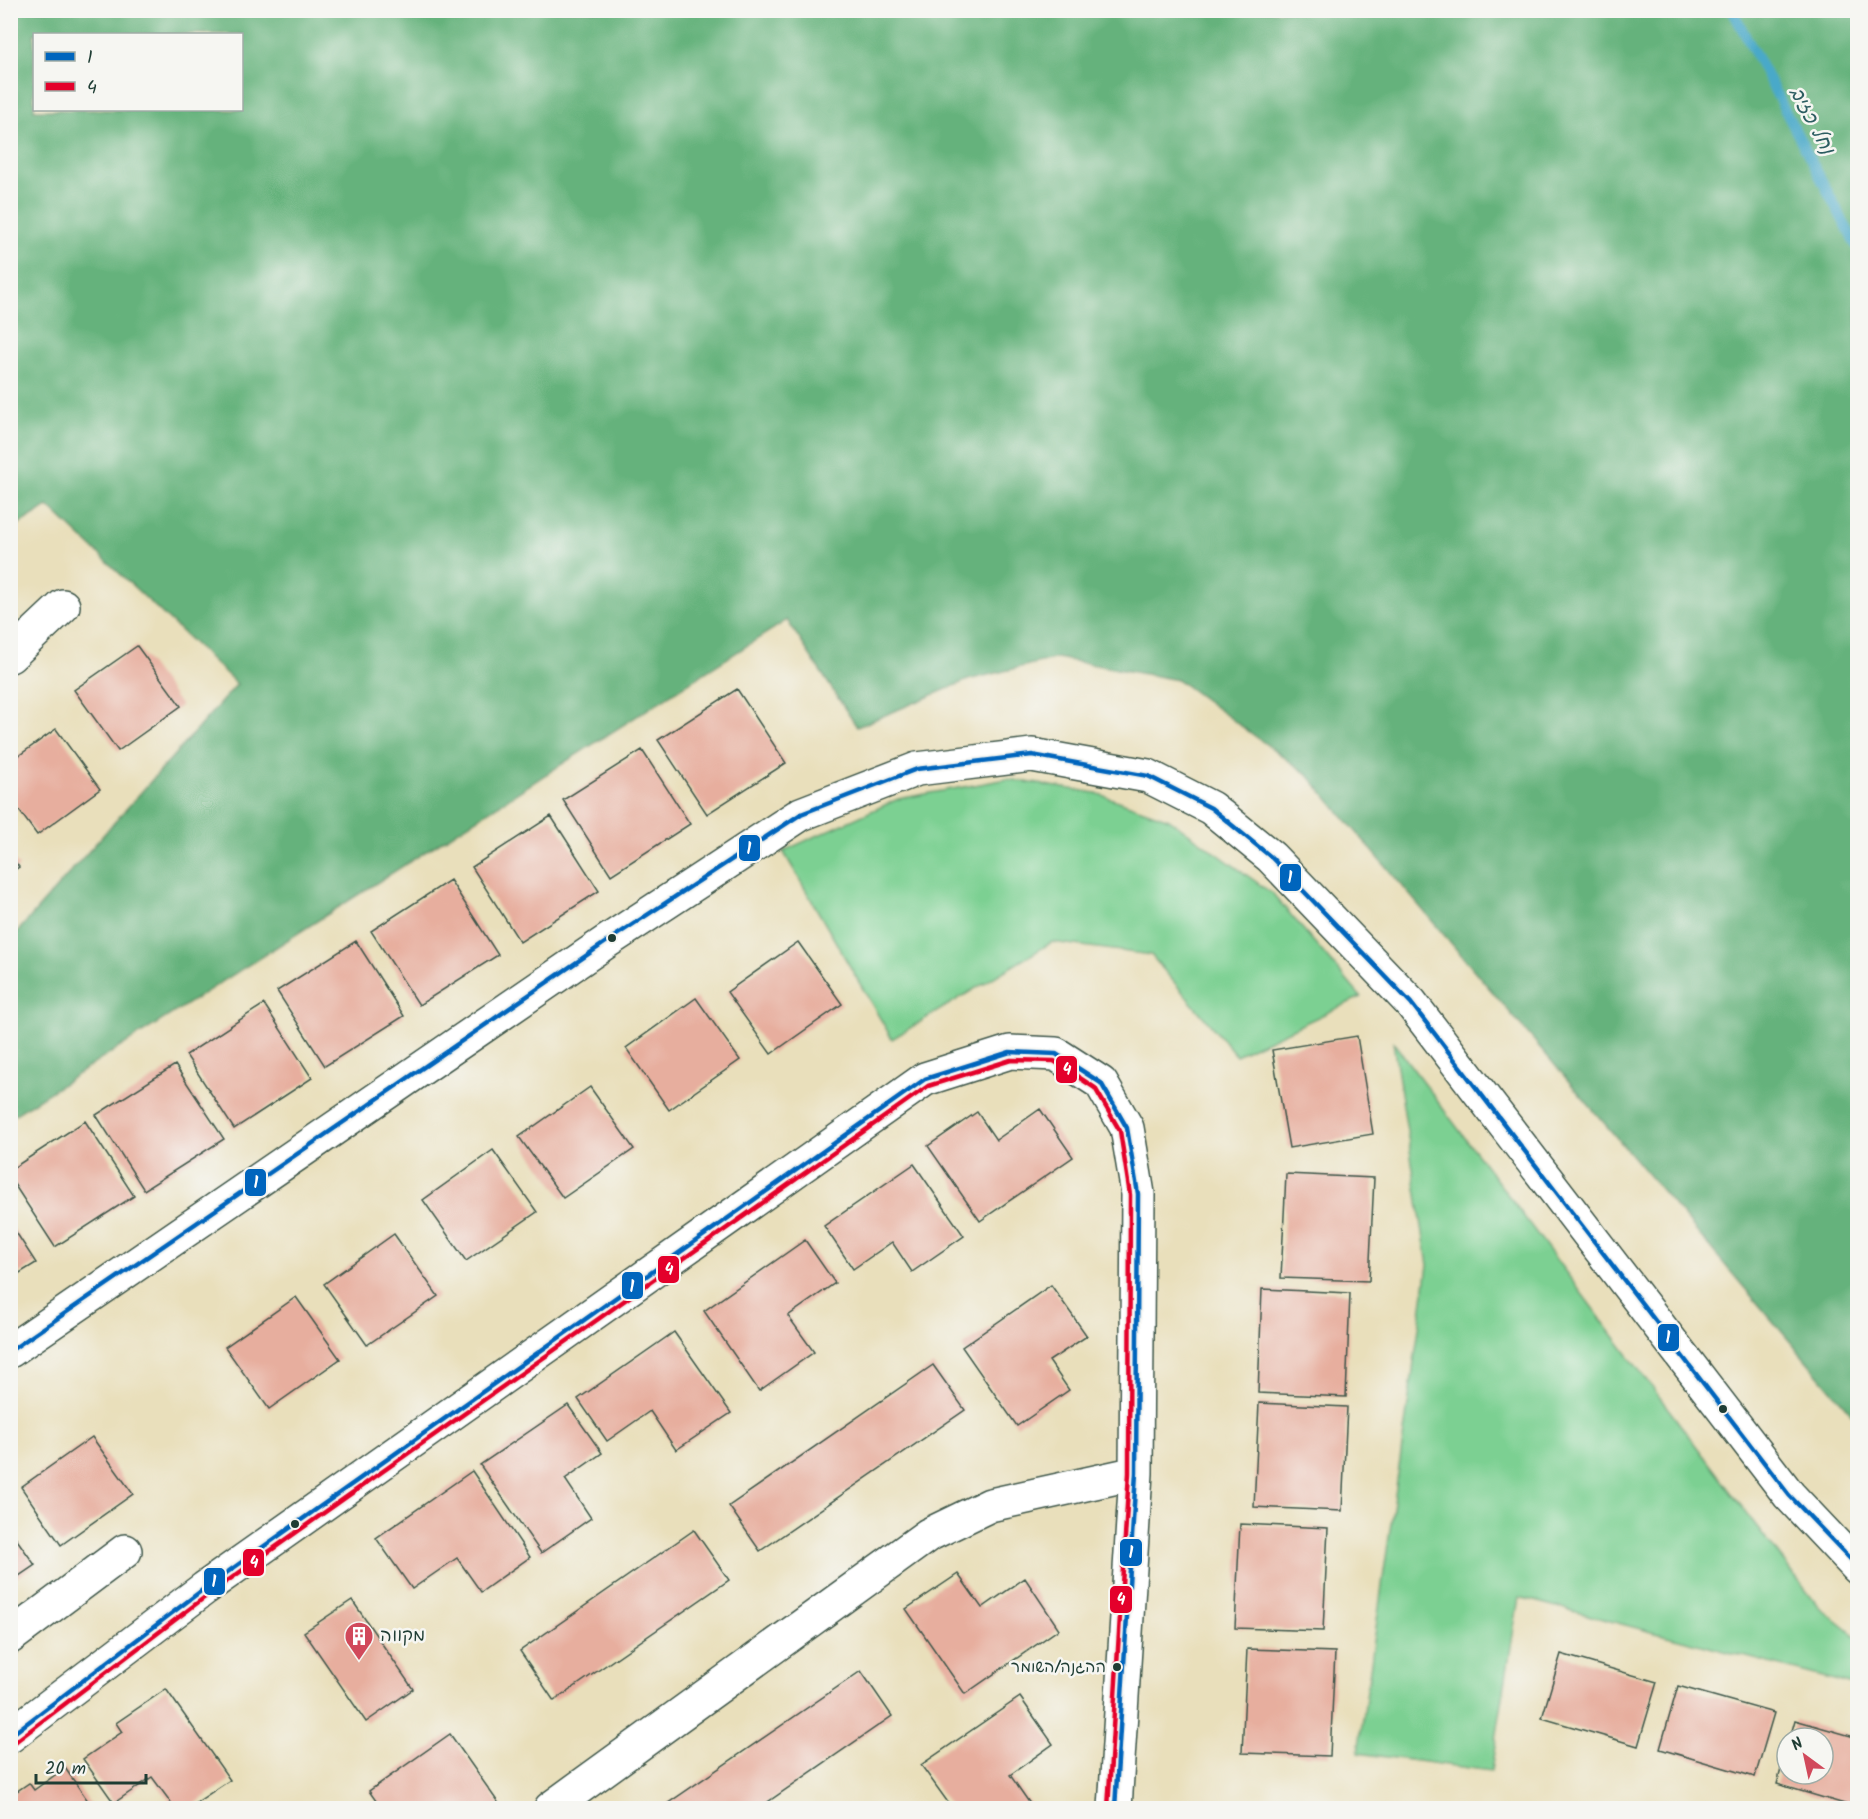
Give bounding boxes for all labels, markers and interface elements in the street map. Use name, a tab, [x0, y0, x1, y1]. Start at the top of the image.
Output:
legend	[33, 33, 243, 111]
text: 1	[87, 44, 93, 73]
text: 4	[87, 74, 97, 103]
water label: נחל כזיב	[1780, 81, 1843, 162]
line badge: 1	[738, 834, 761, 862]
text: 1	[747, 837, 752, 862]
line badge: 1	[1279, 863, 1302, 892]
text: 1	[1288, 866, 1293, 891]
unlabelled marker	[606, 932, 618, 944]
line badge: 4	[1055, 1055, 1078, 1084]
text: 4	[1063, 1058, 1072, 1083]
line badge: 1	[244, 1168, 267, 1197]
text: 1	[254, 1171, 259, 1196]
line badge: 4	[657, 1255, 680, 1284]
text: 4	[665, 1258, 674, 1283]
line badge: 1	[621, 1271, 644, 1300]
text: 1	[630, 1275, 635, 1300]
line badge: 1	[1657, 1323, 1680, 1352]
text: 1	[1666, 1326, 1671, 1351]
unlabelled marker	[1717, 1403, 1729, 1415]
unlabelled marker	[289, 1518, 301, 1530]
line badge: 1	[1119, 1538, 1143, 1567]
text: 1	[1129, 1541, 1134, 1566]
line badge: 4	[242, 1548, 265, 1577]
text: 4	[250, 1551, 259, 1576]
line badge: 1	[203, 1567, 226, 1596]
text: 1	[212, 1570, 217, 1595]
line badge: 4	[1109, 1585, 1133, 1614]
text: 4	[1117, 1588, 1126, 1613]
building icon: מקווה	[343, 1620, 375, 1662]
place label: מקווה	[380, 1622, 425, 1651]
place label: ההגנה/השומר	[1011, 1655, 1106, 1680]
marker: ההגנה/השומר	[1111, 1661, 1123, 1673]
north arrow	[1775, 1726, 1835, 1786]
text: N	[1787, 1731, 1809, 1758]
scale bar	[36, 1747, 146, 1785]
text: 20 m	[45, 1755, 86, 1784]

